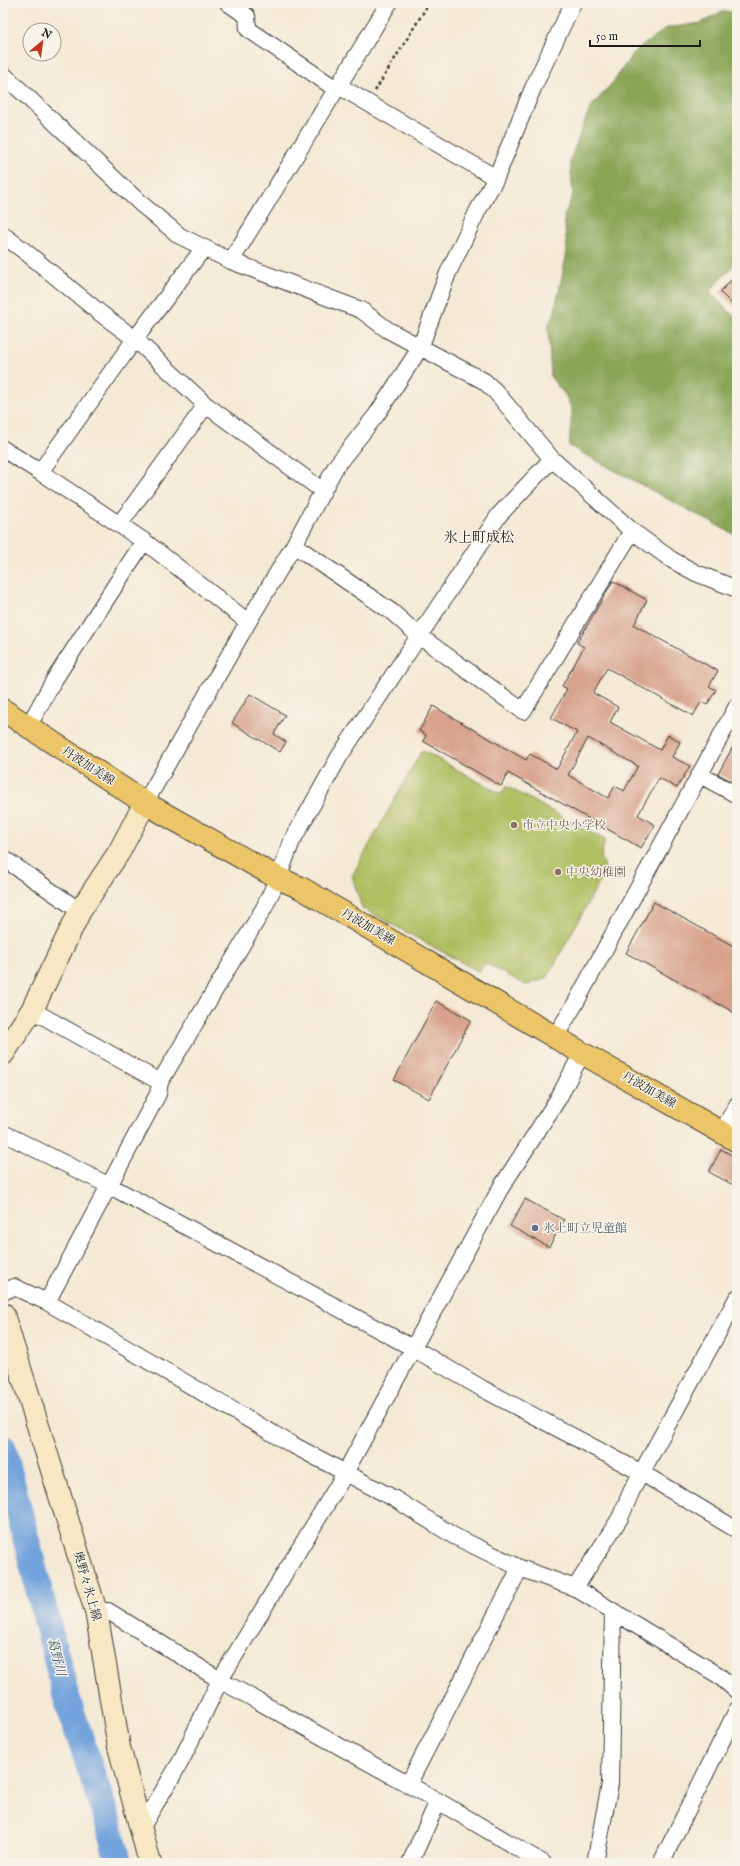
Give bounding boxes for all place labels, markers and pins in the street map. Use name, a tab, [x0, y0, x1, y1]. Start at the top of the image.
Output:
place label: 市立中央小学校	[522, 818, 606, 833]
marker: 市立中央小学校	[509, 820, 519, 830]
place label: 中央幼稚園	[566, 865, 626, 880]
marker: 中央幼稚園	[553, 867, 563, 877]
place label: 氷上町立児童館	[543, 1221, 627, 1236]
marker: 氷上町立児童館	[530, 1223, 540, 1233]

